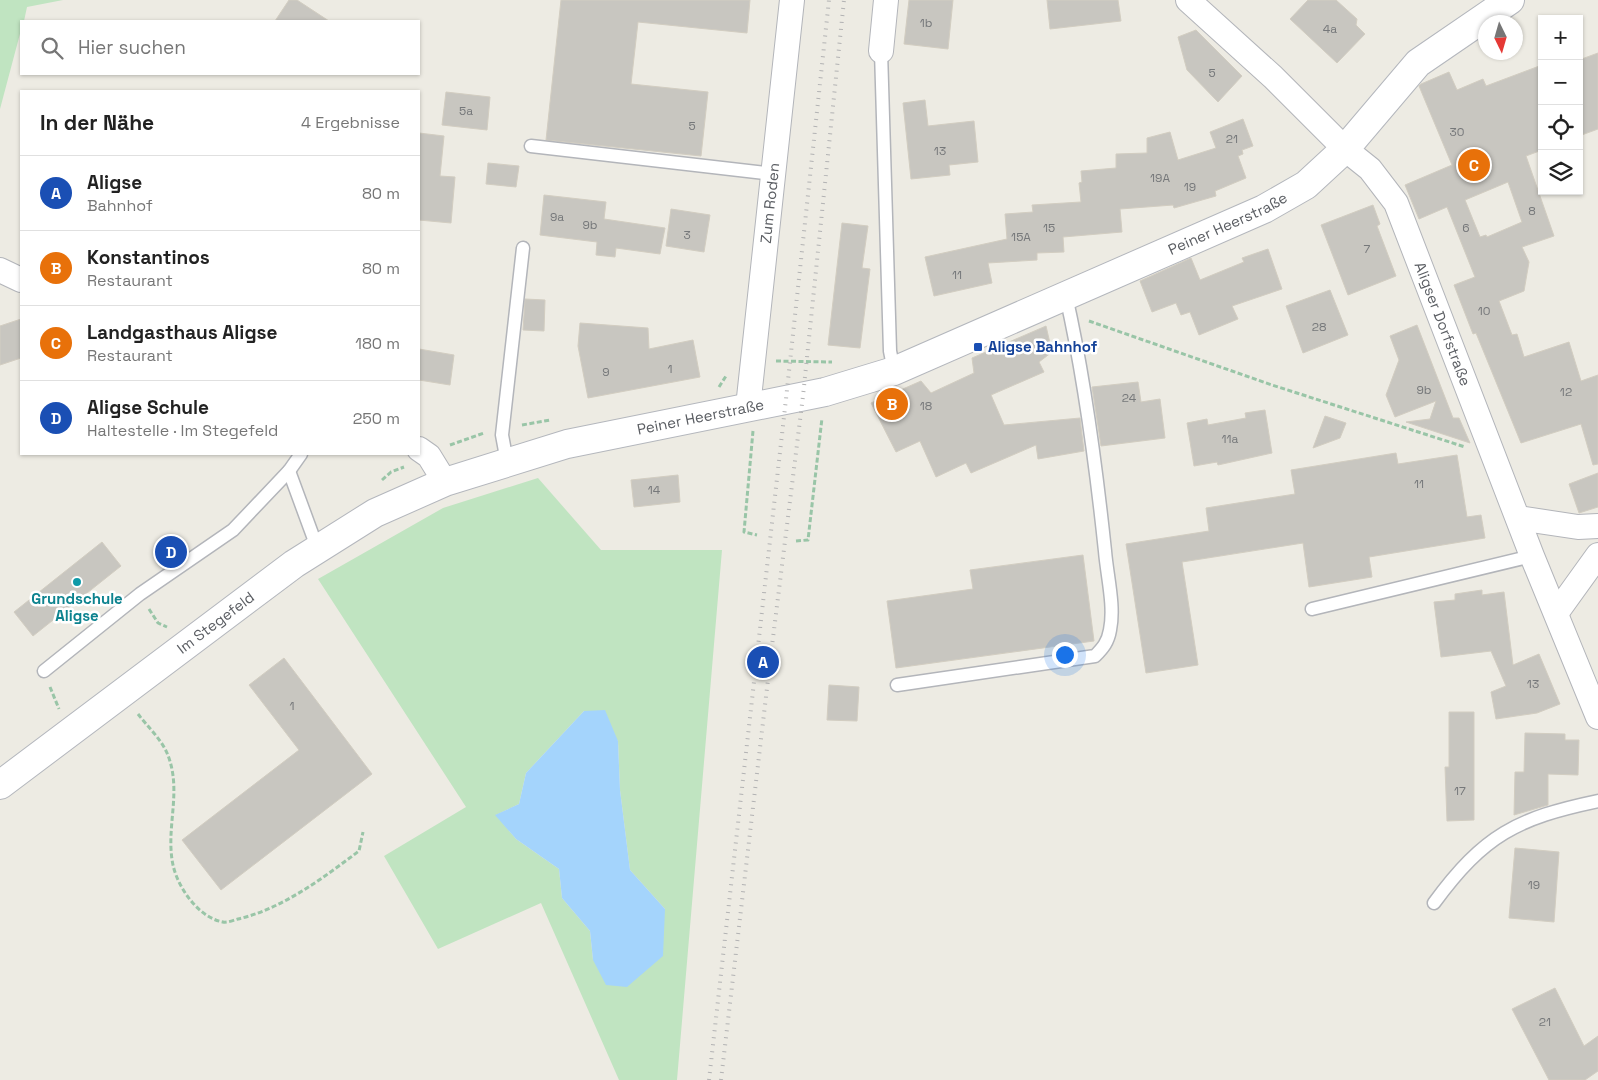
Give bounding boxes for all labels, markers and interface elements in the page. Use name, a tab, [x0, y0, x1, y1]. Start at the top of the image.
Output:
house number: 1b	[920, 15, 933, 31]
north arrow	[1478, 15, 1523, 60]
map controls	[1538, 15, 1583, 195]
button: +	[1538, 15, 1583, 60]
search box	[20, 20, 420, 75]
house number: 4a	[1323, 21, 1337, 37]
icon: search	[38, 34, 66, 62]
text: Hier suchen	[78, 35, 186, 60]
button: −	[1538, 60, 1583, 105]
house number: 5	[1208, 65, 1216, 81]
house number: 5a	[459, 103, 473, 119]
button: locate	[1538, 105, 1583, 150]
text: In der Nähe	[40, 109, 154, 136]
text: 4 Ergebnisse	[301, 112, 400, 133]
house number: 5	[688, 118, 696, 134]
house number: 30	[1450, 124, 1464, 140]
house number: 21	[1226, 131, 1238, 147]
house number: 13	[934, 143, 946, 159]
pin: C	[1458, 146, 1490, 184]
button: layers	[1538, 150, 1583, 195]
street label: Zum Roden	[756, 162, 783, 244]
text: Aligse	[87, 170, 142, 195]
house number: 19A	[1150, 170, 1170, 186]
house number: 19	[1184, 179, 1196, 195]
text: A	[51, 183, 61, 204]
text: 80 m	[362, 183, 400, 204]
street label: Peiner Heerstraße	[1165, 188, 1291, 259]
text: Bahnhof	[87, 195, 153, 216]
house number: 8	[1528, 203, 1536, 219]
house number: 9a	[550, 209, 564, 225]
house number: 9b	[582, 217, 598, 233]
house number: 15	[1043, 220, 1055, 236]
house number: 6	[1462, 220, 1470, 236]
house number: 3	[683, 227, 691, 243]
house number: 15A	[1011, 229, 1031, 245]
house number: 7	[1364, 241, 1371, 257]
text: Konstantinos	[87, 245, 210, 270]
text: B	[51, 258, 61, 279]
text: 80 m	[362, 258, 400, 279]
street label: Aligser Dorfstraße	[1411, 259, 1476, 389]
house number: 11	[952, 267, 962, 283]
text: Restaurant	[87, 270, 173, 291]
house number: 10	[1478, 303, 1490, 319]
house number: 28	[1312, 319, 1326, 335]
text: Landgasthaus Aligse	[87, 320, 277, 345]
text: C	[51, 333, 61, 354]
text: 180 m	[355, 333, 400, 354]
place label: Aligse Bahnhof	[988, 337, 1098, 356]
marker: Aligse Bahnhof	[972, 341, 984, 353]
text: Restaurant	[87, 345, 173, 366]
house number: 1	[667, 361, 673, 377]
house number: 9	[602, 364, 610, 380]
house number: 9b	[1416, 382, 1432, 398]
house number: 12	[1560, 384, 1572, 400]
pin: B	[876, 385, 908, 423]
house number: 24	[1122, 390, 1137, 406]
text: Aligse Schule	[87, 395, 209, 420]
street label: Peiner Heerstraße	[635, 395, 766, 439]
house number: 18	[920, 398, 932, 414]
text: D	[51, 408, 61, 429]
text: 250 m	[353, 408, 400, 429]
text: Haltestelle · Im Stegefeld	[87, 420, 278, 441]
house number: 11a	[1222, 431, 1239, 447]
house number: 11	[1414, 476, 1424, 492]
house number: 14	[648, 482, 661, 498]
pin: D	[155, 533, 187, 571]
marker: Grundschule Aligse	[71, 576, 83, 588]
street label: Im Stegefeld	[173, 587, 258, 658]
place label: Grundschule Aligse	[31, 589, 123, 625]
your location	[1052, 642, 1078, 668]
pin: A	[747, 643, 779, 681]
house number: 13	[1527, 676, 1539, 692]
house number: 1	[289, 698, 295, 714]
house number: 17	[1454, 783, 1466, 799]
house number: 19	[1528, 877, 1540, 893]
house number: 21	[1539, 1014, 1551, 1030]

